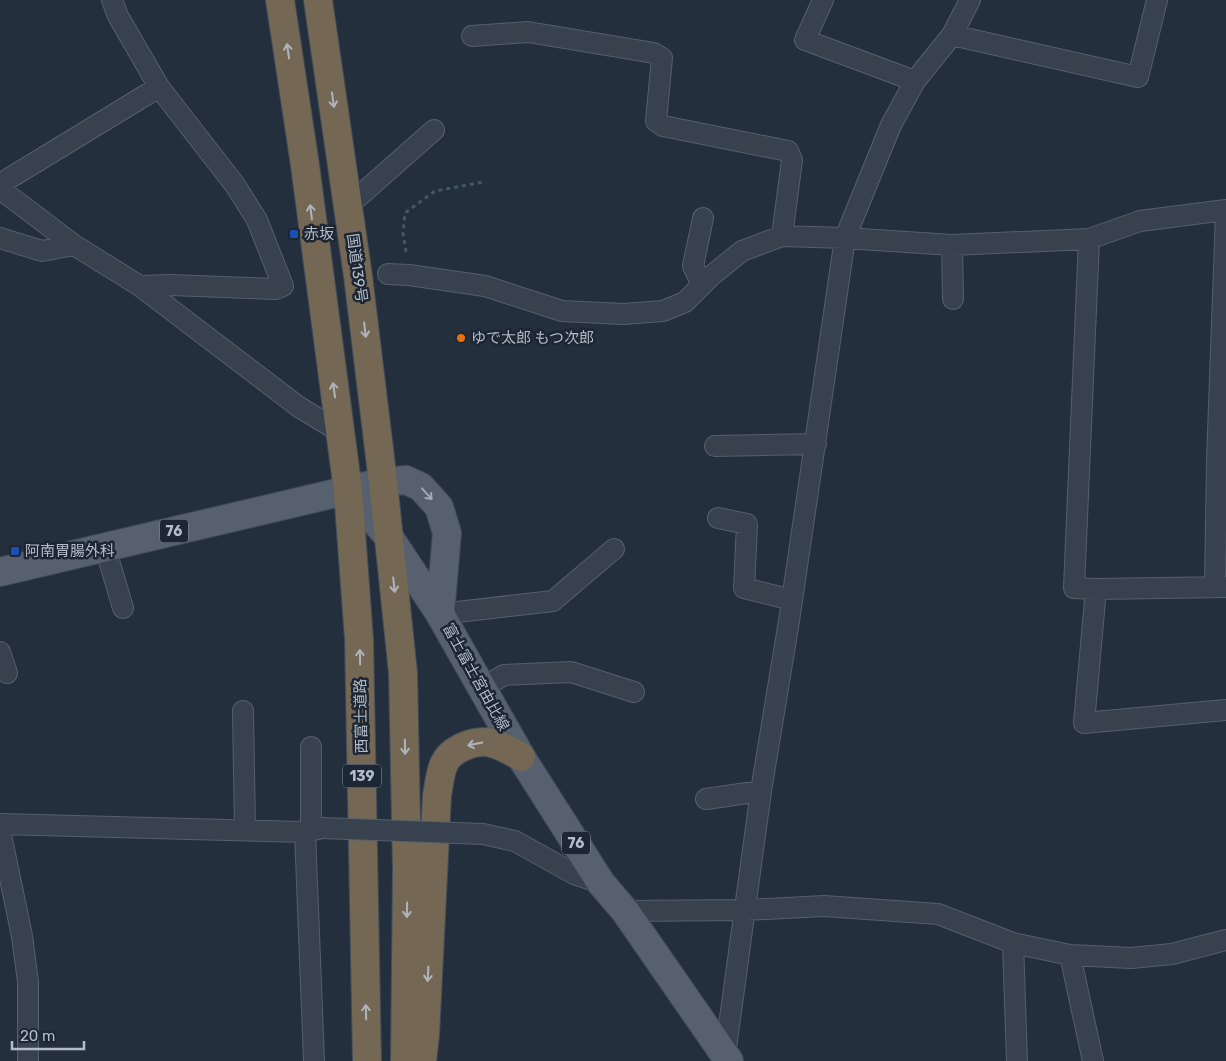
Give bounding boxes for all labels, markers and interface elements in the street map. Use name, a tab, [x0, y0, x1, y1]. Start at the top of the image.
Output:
one-way arrow	[282, 43, 292, 59]
one-way arrow	[328, 92, 338, 108]
one-way arrow	[306, 204, 316, 220]
place label: 赤坂	[304, 225, 334, 243]
marker: 赤坂	[288, 228, 300, 240]
street label: 国道139号	[343, 232, 371, 304]
one-way arrow	[360, 322, 370, 338]
place label: ゆで太郎 もつ次郎	[471, 329, 594, 347]
marker: ゆで太郎 もつ次郎	[455, 332, 467, 344]
one-way arrow	[329, 383, 339, 399]
one-way arrow	[422, 487, 433, 500]
road number: 76	[160, 520, 188, 542]
place label: 阿南胃腸外科	[25, 542, 115, 560]
marker: 阿南胃腸外科	[9, 545, 21, 557]
one-way arrow	[389, 577, 399, 593]
street label: 富士富士宮由比線	[439, 620, 513, 734]
one-way arrow	[355, 650, 364, 666]
street label: 西富士道路	[351, 678, 371, 754]
one-way arrow	[400, 738, 410, 755]
one-way arrow	[468, 739, 484, 749]
road number: 139	[343, 764, 381, 788]
road number: 76	[562, 831, 590, 854]
one-way arrow	[402, 901, 412, 917]
one-way arrow	[423, 966, 432, 982]
one-way arrow	[361, 1005, 371, 1021]
scale bar	[12, 1018, 85, 1050]
text: 20 m	[20, 1027, 55, 1045]

